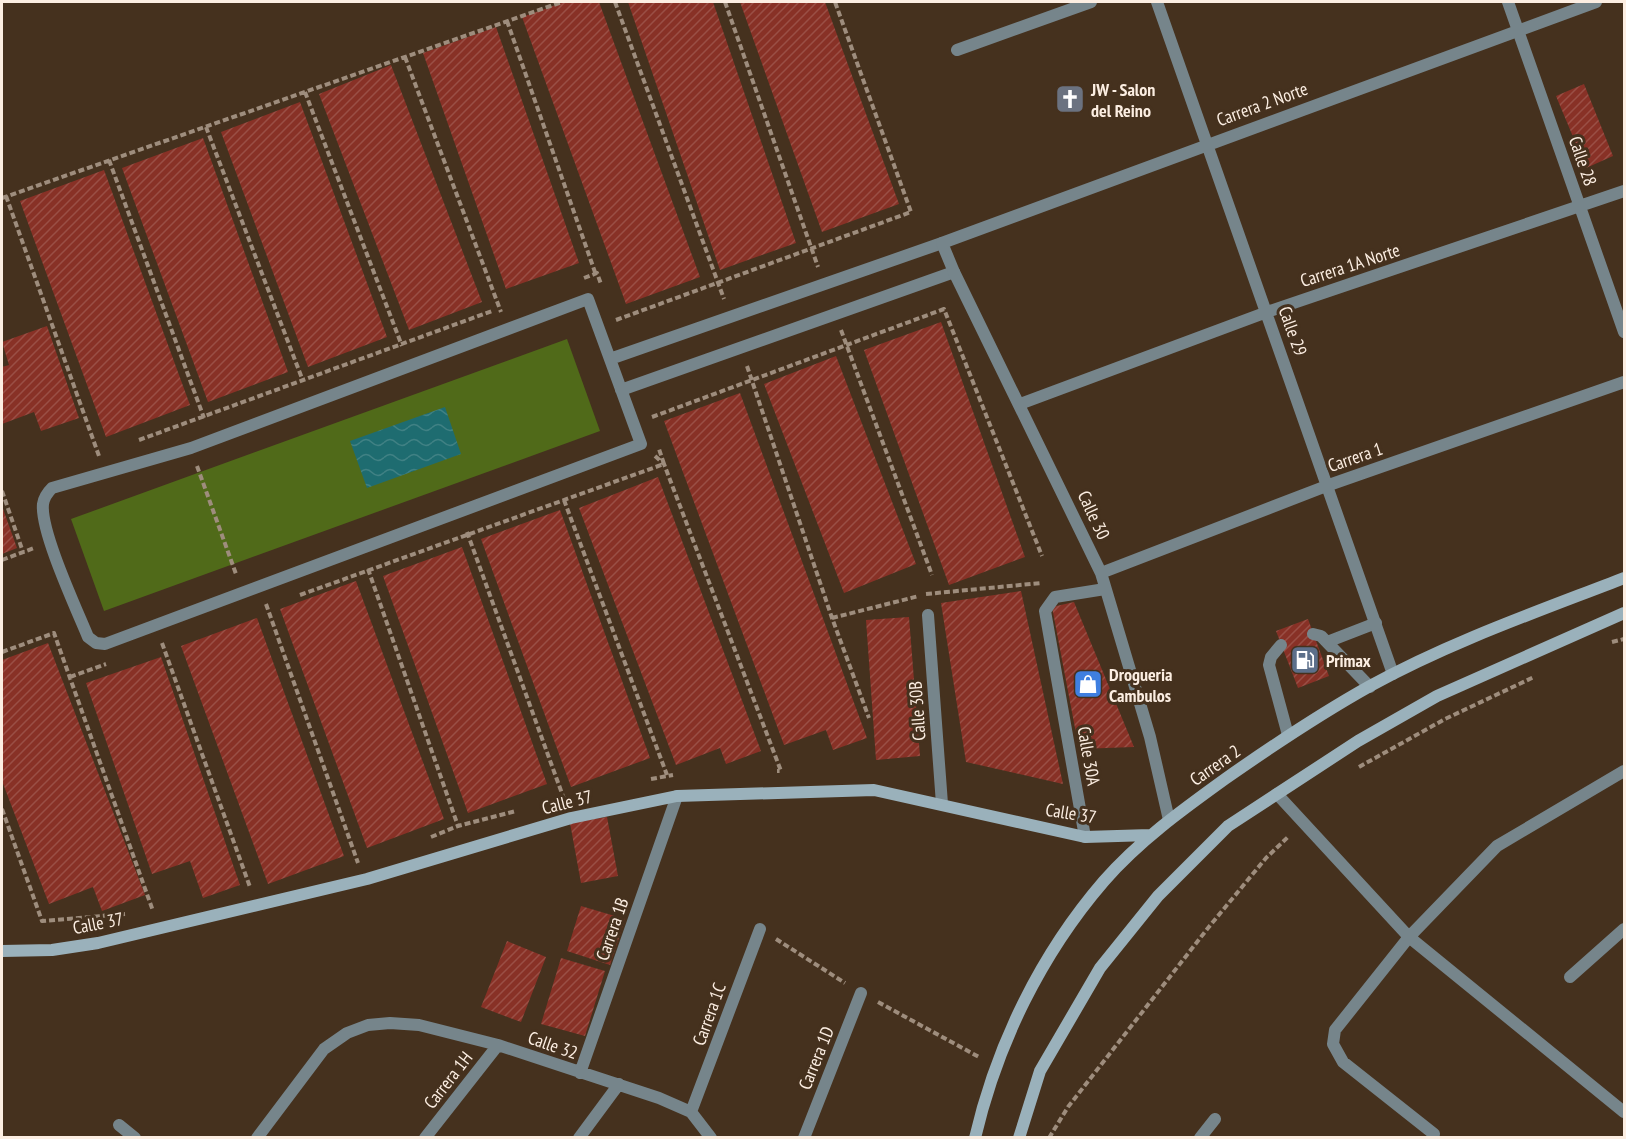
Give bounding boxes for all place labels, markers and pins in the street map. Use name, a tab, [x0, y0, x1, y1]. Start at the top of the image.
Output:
place label: JW - Salon del Reino	[1090, 78, 1155, 122]
church icon: JW - Salon del Reino	[1054, 83, 1086, 115]
fuel station icon: Primax	[1289, 644, 1321, 676]
place label: Primax	[1326, 649, 1371, 672]
place label: Drogueria Cambulos	[1109, 663, 1172, 707]
shop icon: Drogueria Cambulos	[1072, 668, 1104, 700]

